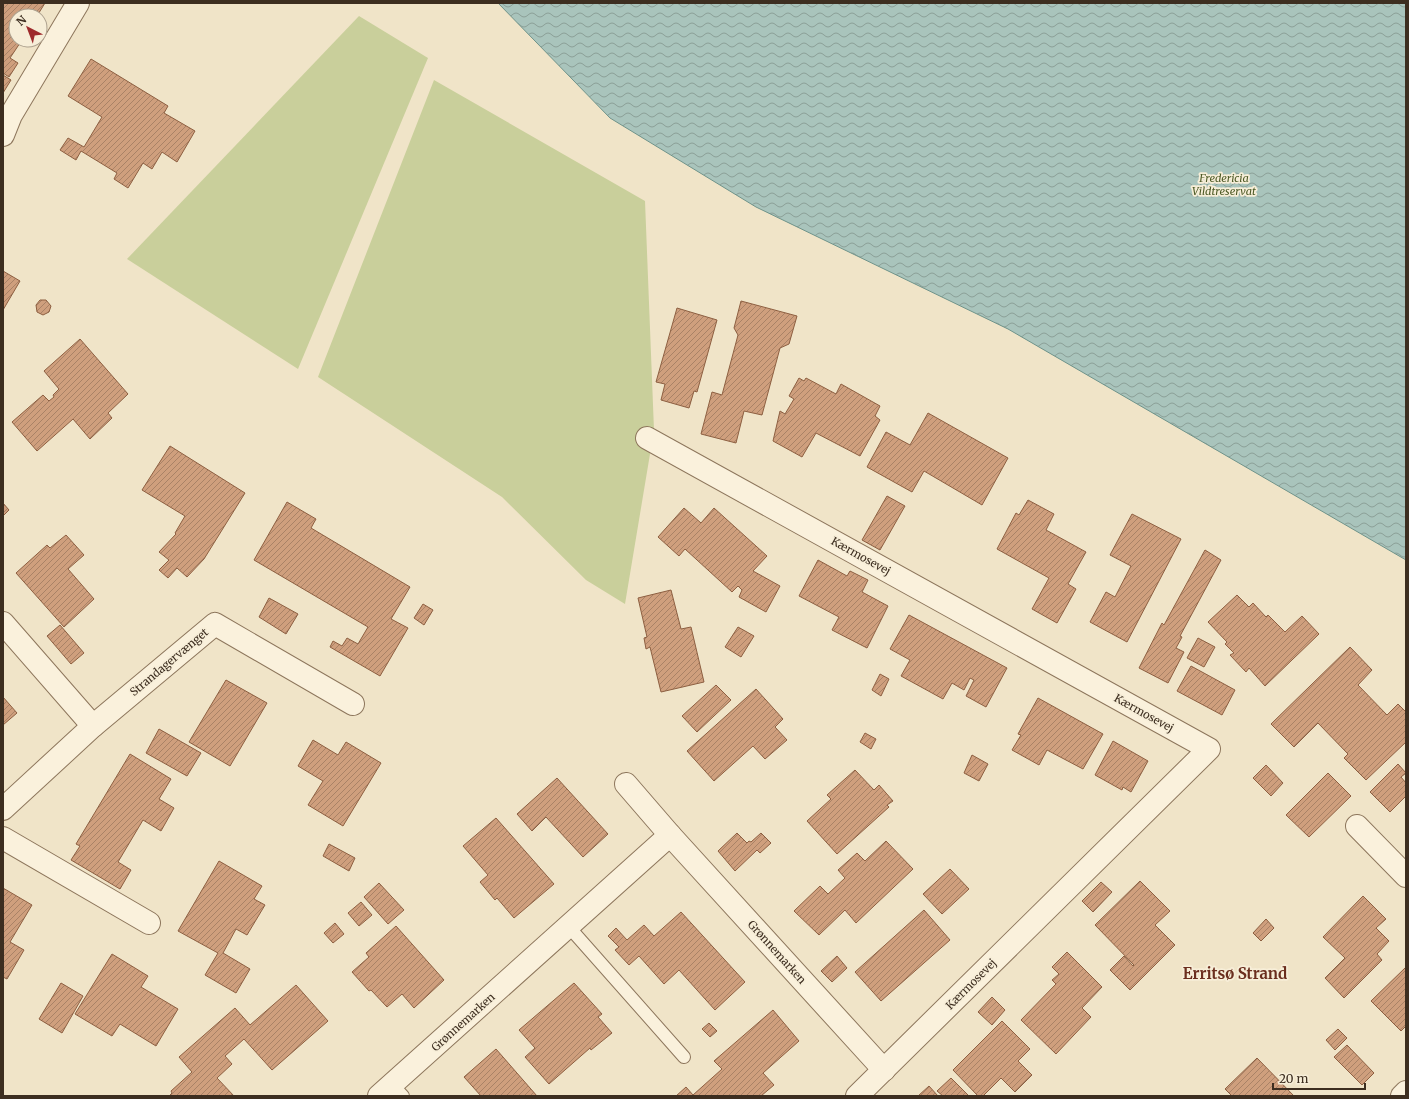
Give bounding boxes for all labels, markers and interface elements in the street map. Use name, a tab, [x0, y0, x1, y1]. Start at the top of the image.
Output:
north arrow	[8, 8, 48, 48]
text: N	[13, 12, 29, 29]
park label: Fredericia Vildtreservat	[1192, 171, 1256, 198]
street label: Kærmosevej	[829, 534, 893, 578]
street label: Strandagervænget	[127, 625, 212, 699]
street label: Kærmosevej	[1112, 691, 1176, 735]
street label: Grønnemarken	[745, 917, 810, 987]
street label: Kærmosevej	[943, 956, 999, 1012]
district label: Erritsø Strand	[1183, 964, 1287, 983]
street label: Grønnemarken	[428, 989, 498, 1054]
scale bar	[1273, 1065, 1365, 1091]
text: 20 m	[1279, 1071, 1308, 1086]

